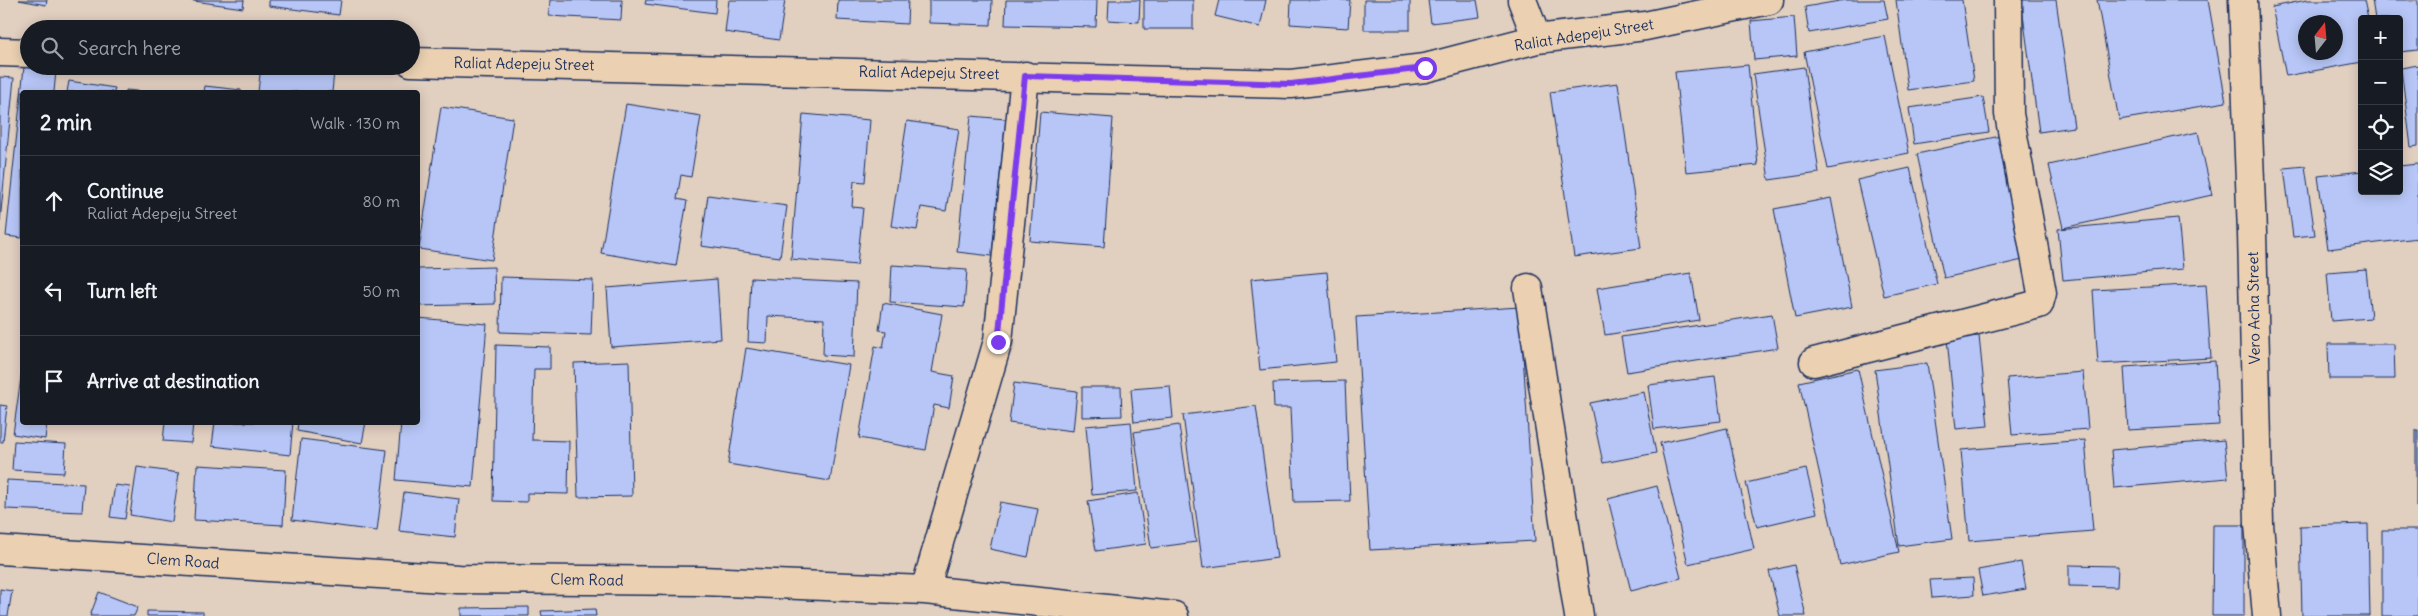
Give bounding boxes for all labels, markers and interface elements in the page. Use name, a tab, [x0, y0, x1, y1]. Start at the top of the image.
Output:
street label: Raliat Adepeju Street	[1513, 14, 1655, 55]
north arrow	[2298, 15, 2343, 60]
map controls	[2358, 15, 2403, 195]
button: +	[2358, 15, 2403, 60]
search box	[20, 20, 420, 75]
icon: search	[38, 34, 66, 62]
text: Search here	[78, 36, 181, 60]
street label: Raliat Adepeju Street	[453, 53, 595, 74]
route start	[1414, 57, 1437, 80]
button: −	[2358, 60, 2403, 105]
street label: Raliat Adepeju Street	[858, 62, 1000, 83]
button: locate	[2358, 105, 2403, 150]
text: 2 min	[40, 109, 92, 136]
text: Walk · 130 m	[310, 113, 400, 133]
button: layers	[2358, 150, 2403, 195]
text: Continue	[87, 179, 164, 203]
icon: ahead	[40, 187, 68, 215]
text: 80 m	[362, 191, 400, 211]
text: Raliat Adepeju Street	[87, 203, 237, 223]
street label: Vero Acha Street	[2243, 251, 2264, 365]
icon: left	[40, 277, 68, 305]
text: Turn left	[87, 279, 157, 303]
text: 50 m	[362, 281, 400, 301]
route end	[987, 331, 1010, 354]
icon: arrive	[40, 367, 68, 395]
text: Arrive at destination	[87, 369, 260, 393]
street label: Clem Road	[146, 548, 220, 573]
street label: Clem Road	[550, 569, 624, 590]

